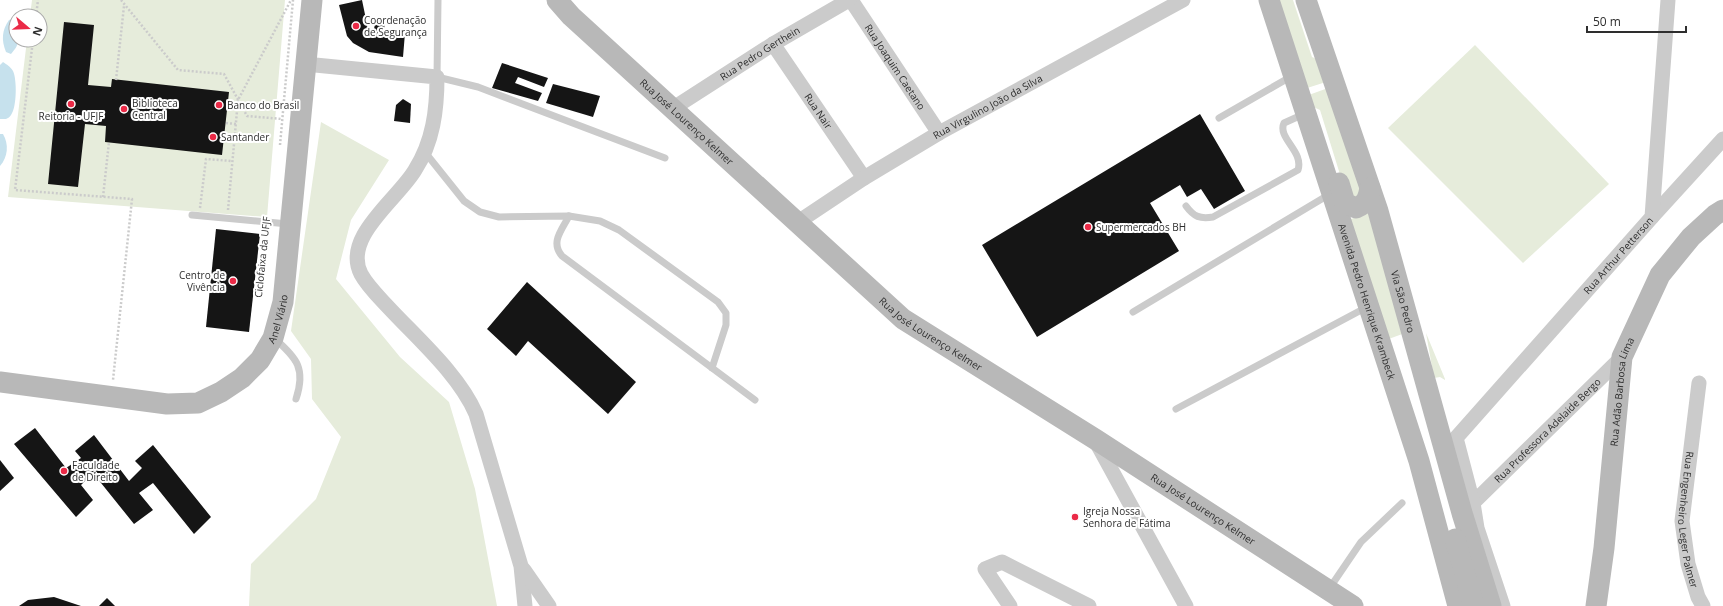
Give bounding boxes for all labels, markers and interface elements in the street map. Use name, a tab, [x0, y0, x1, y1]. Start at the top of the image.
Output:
north arrow	[8, 8, 48, 48]
scale bar	[1587, 8, 1686, 34]
place label: Coordenação de Segurança	[364, 13, 427, 39]
text: 50 m	[1593, 13, 1621, 30]
marker: Coordenação de Segurança	[351, 21, 361, 31]
street label: Rua Joaquim Caetano	[862, 21, 929, 112]
street label: Rua Pedro Gerthein	[717, 23, 802, 83]
text: N	[29, 25, 46, 38]
street label: Rua Virgulino João da Silva	[930, 71, 1045, 142]
street label: Rua José Lourenço Kelmer	[637, 75, 737, 168]
street label: Rua Nair	[801, 90, 836, 132]
place label: Biblioteca Central	[132, 96, 178, 122]
place label: Banco do Brasil	[227, 98, 299, 112]
marker: Reitoria - UFJF	[66, 99, 76, 109]
marker: Banco do Brasil	[214, 100, 224, 110]
marker: Biblioteca Central	[119, 104, 129, 114]
place label: Reitoria - UFJF	[39, 109, 103, 123]
place label: Santander	[221, 130, 269, 144]
marker: Santander	[208, 132, 218, 142]
street label: Rua Arthur Petterson	[1580, 214, 1656, 297]
street label: Ciclofaixa da UFJF	[251, 216, 273, 298]
place label: Supermercados BH	[1096, 220, 1186, 234]
marker: Supermercados BH	[1083, 222, 1093, 232]
street label: Avenida Pedro Henrique Krambeck	[1335, 222, 1399, 382]
place label: Centro de Vivência	[179, 268, 225, 294]
street label: Via São Pedro	[1388, 269, 1419, 334]
marker: Centro de Vivência	[228, 276, 238, 286]
street label: Anel Viário	[264, 294, 291, 346]
street label: Rua José Lourenço Kelmer	[876, 294, 985, 374]
street label: Rua Adão Barbosa Lima	[1607, 335, 1637, 447]
street label: Rua Professora Adelaide Bergo	[1491, 375, 1604, 486]
street label: Rua Engenheiro Leger Palmer	[1675, 451, 1702, 590]
place label: Faculdade de Direito	[72, 458, 120, 484]
marker: Faculdade de Direito	[59, 466, 69, 476]
street label: Rua José Lourenço Kelmer	[1148, 470, 1258, 548]
place label: Igreja Nossa Senhora de Fátima	[1083, 504, 1171, 530]
marker: Igreja Nossa Senhora de Fátima	[1070, 512, 1080, 522]

